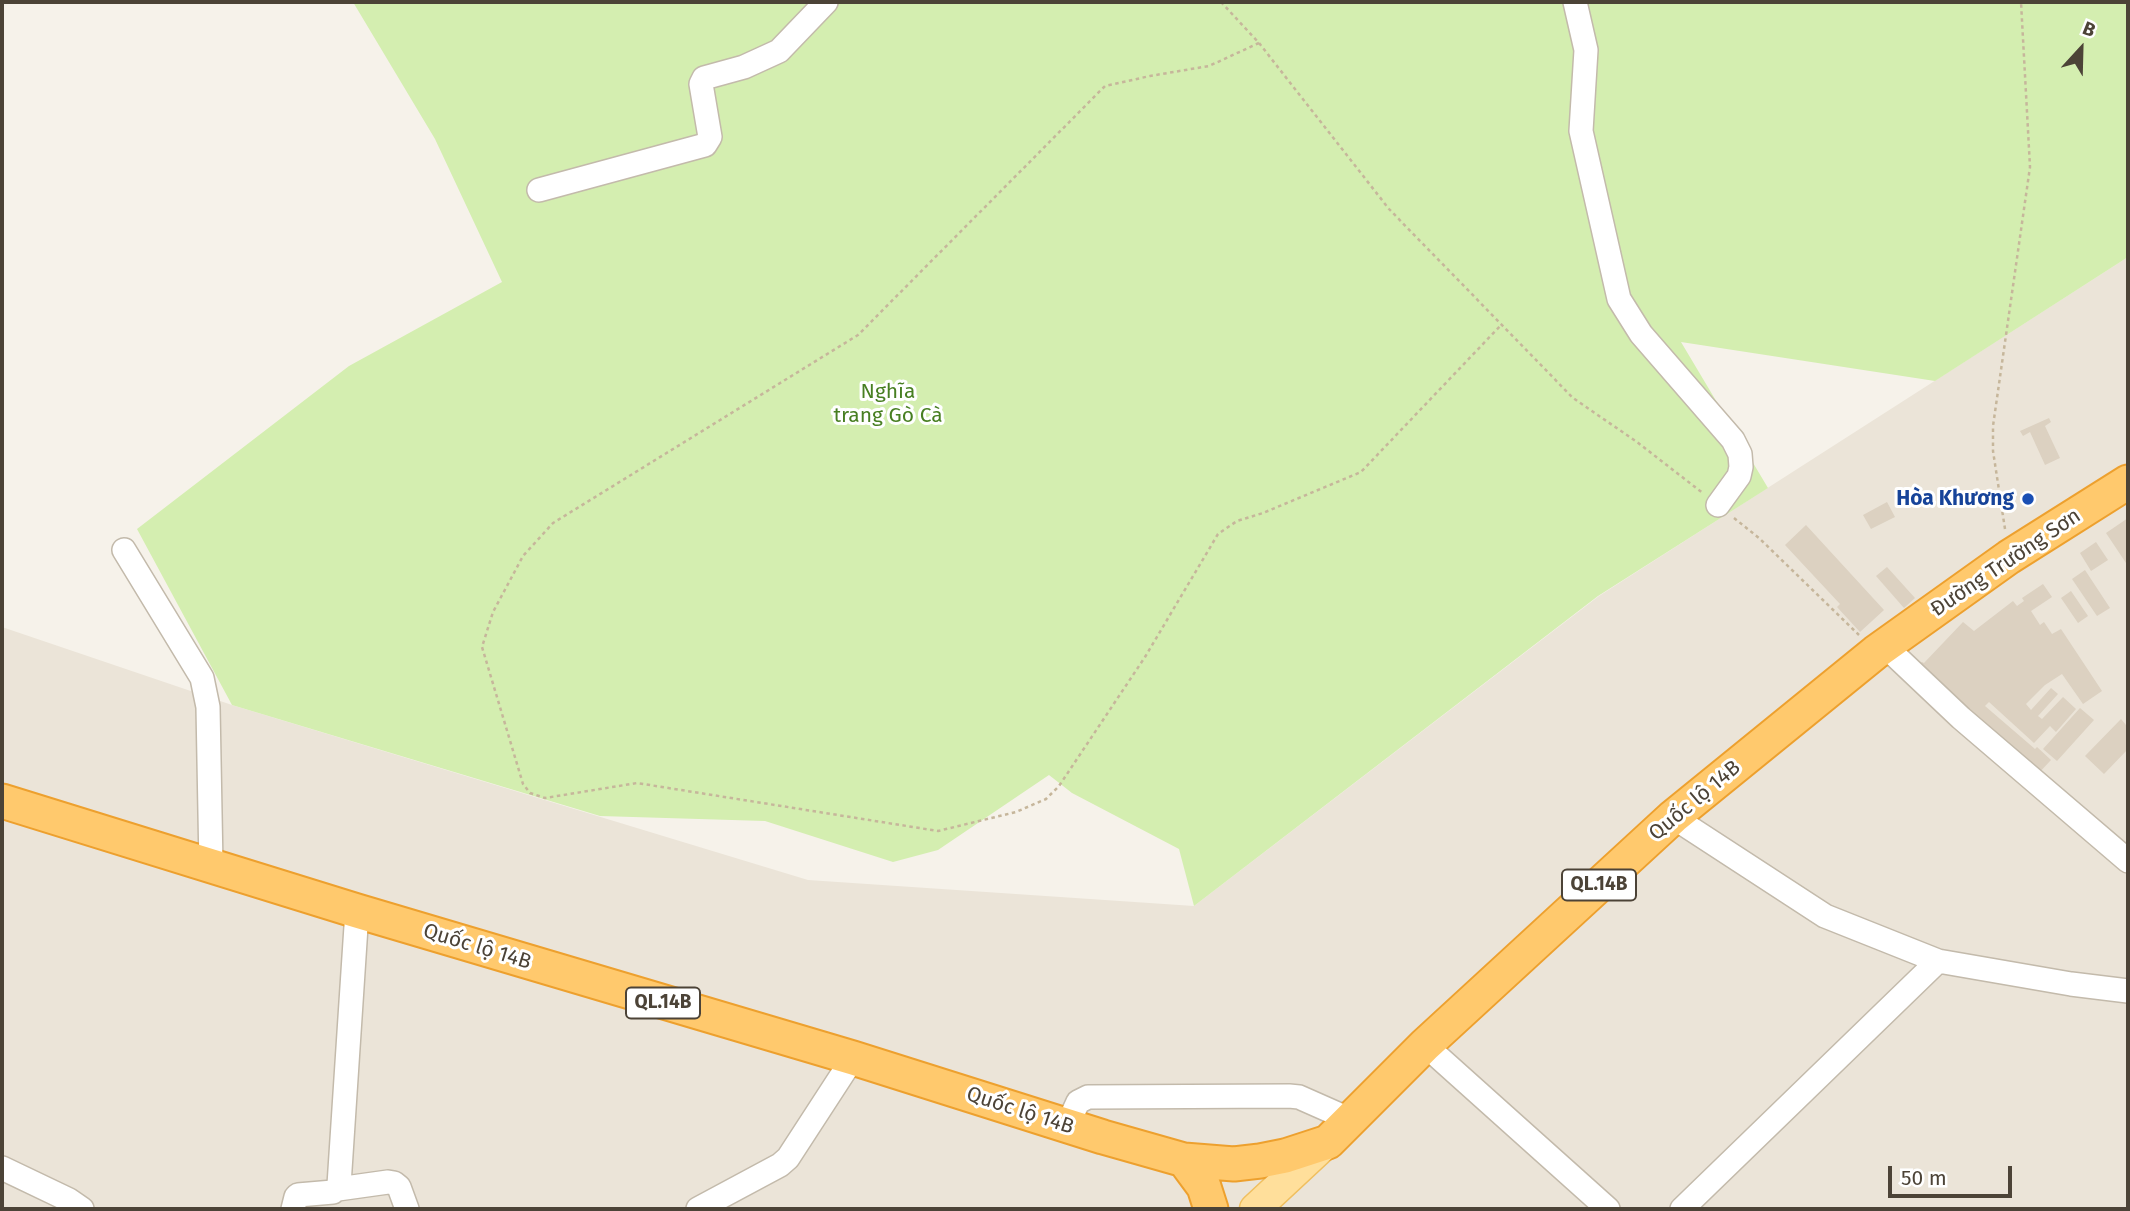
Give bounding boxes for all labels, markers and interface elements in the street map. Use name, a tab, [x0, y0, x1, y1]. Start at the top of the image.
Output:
north arrow	[2046, 14, 2116, 84]
text: B	[2079, 16, 2099, 42]
park label: Nghĩa trang Gò Cà	[833, 379, 943, 429]
place label: Hòa Khương	[1896, 486, 2014, 512]
marker: Hòa Khương	[2020, 491, 2036, 507]
street label: Đường Trường Sơn	[1926, 504, 2086, 622]
street label: Quốc lộ 14B	[1644, 756, 1746, 846]
road number: QL.14B	[1562, 870, 1636, 900]
street label: Quốc lộ 14B	[420, 919, 534, 975]
road number: QL.14B	[626, 987, 700, 1018]
street label: Quốc lộ 14B	[963, 1082, 1077, 1140]
scale bar	[1892, 1152, 2016, 1196]
text: 50 m	[1901, 1165, 1947, 1191]

